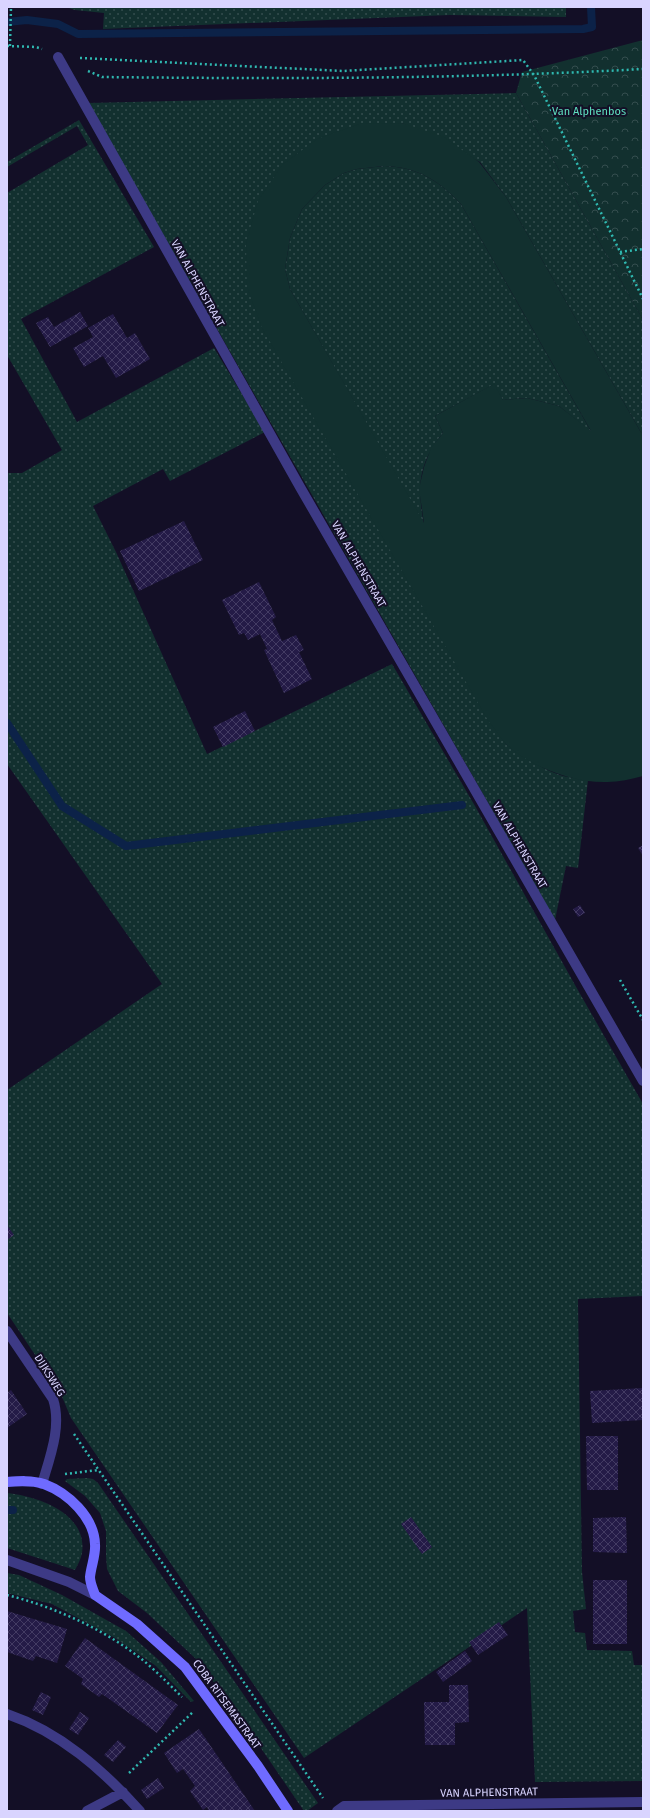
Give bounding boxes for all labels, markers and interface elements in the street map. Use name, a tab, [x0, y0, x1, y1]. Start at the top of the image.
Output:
park label: Van Alphenbos	[552, 105, 626, 118]
street label: VAN ALPHENSTRAAT	[168, 237, 227, 329]
street label: VAN ALPHENSTRAAT	[329, 519, 389, 610]
street label: VAN ALPHENSTRAAT	[490, 800, 550, 891]
street label: DIJKSWEG	[31, 1352, 68, 1399]
street label: COBA RITSEMASTRAAT	[190, 1657, 264, 1752]
street label: VAN ALPHENSTRAAT	[440, 1785, 538, 1800]

